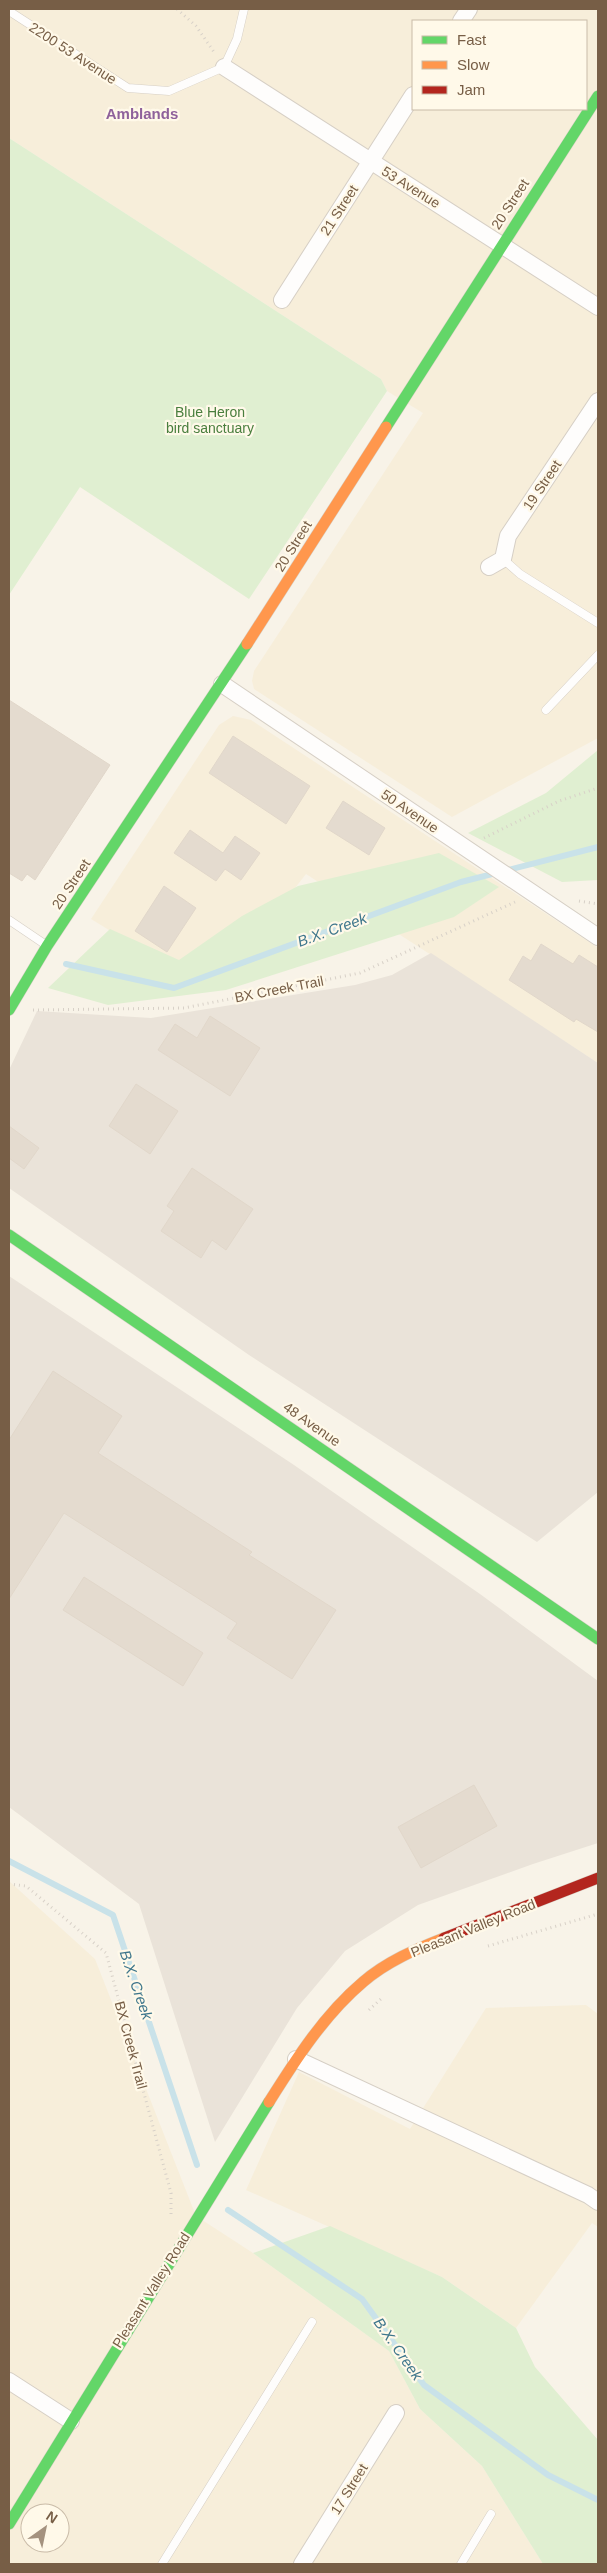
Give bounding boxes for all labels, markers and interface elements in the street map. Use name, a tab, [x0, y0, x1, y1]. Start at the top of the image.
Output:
street label: 2200 53 Avenue	[26, 19, 120, 87]
legend	[412, 20, 587, 110]
text: Fast	[457, 31, 487, 48]
text: Slow	[457, 56, 490, 73]
text: Jam	[457, 81, 485, 98]
district label: Amblands	[106, 105, 178, 122]
street label: 53 Avenue	[379, 163, 443, 211]
street label: 20 Street	[488, 176, 532, 232]
street label: 21 Street	[317, 182, 361, 238]
park label: Blue Heron bird sanctuary	[166, 404, 254, 436]
street label: 19 Street	[519, 457, 565, 513]
street label: 20 Street	[271, 518, 315, 574]
street label: 50 Avenue	[378, 786, 442, 836]
street label: 20 Street	[48, 856, 94, 912]
water label: B.X. Creek	[295, 909, 370, 950]
street label: BX Creek Trail	[233, 973, 325, 1005]
street label: 48 Avenue	[280, 1399, 344, 1450]
street label: Pleasant Valley Road	[408, 1896, 538, 1960]
water label: B.X. Creek	[117, 1948, 157, 2023]
street label: BX Creek Trail	[112, 1999, 150, 2091]
street label: Pleasant Valley Road	[109, 2229, 193, 2351]
water label: B.X. Creek	[371, 2314, 427, 2385]
street label: 17 Street	[327, 2461, 371, 2517]
north arrow	[20, 2503, 70, 2553]
text: N	[43, 2508, 61, 2527]

